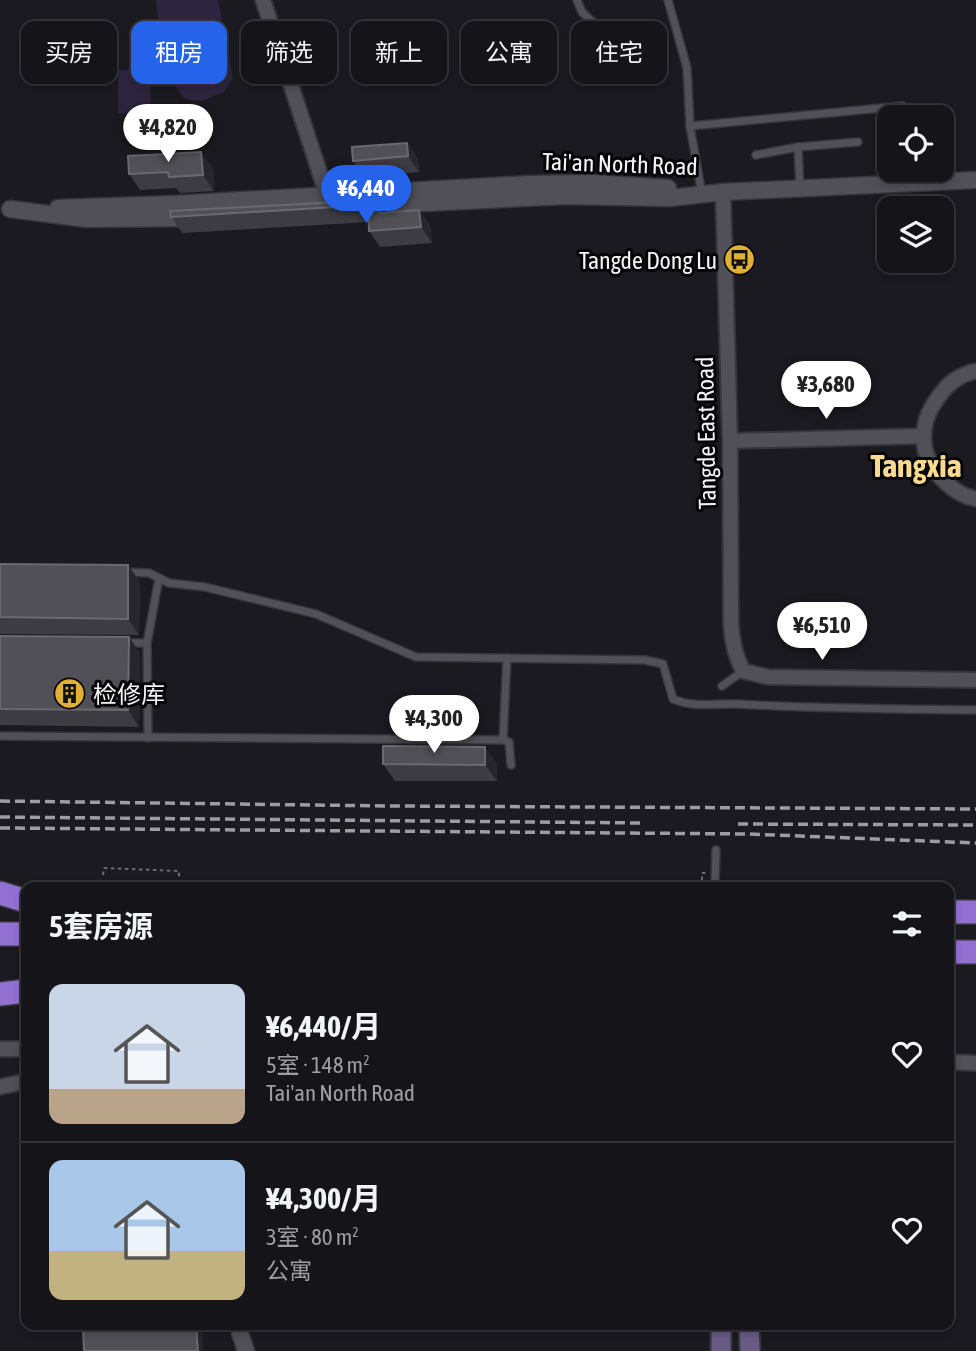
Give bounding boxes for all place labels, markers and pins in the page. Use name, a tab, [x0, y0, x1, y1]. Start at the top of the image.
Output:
pin: ¥4,820	[111, 104, 225, 164]
pin: ¥6,440	[309, 166, 423, 225]
bus stop icon: Tangde Dong Lu	[723, 243, 757, 277]
place label: Tangde Dong Lu	[579, 247, 717, 274]
pin: ¥3,680	[769, 362, 883, 421]
pin: ¥6,510	[765, 602, 879, 662]
building icon: 检修库	[53, 677, 87, 711]
place label: 检修库	[93, 681, 165, 708]
pin: ¥4,300	[377, 696, 491, 755]

